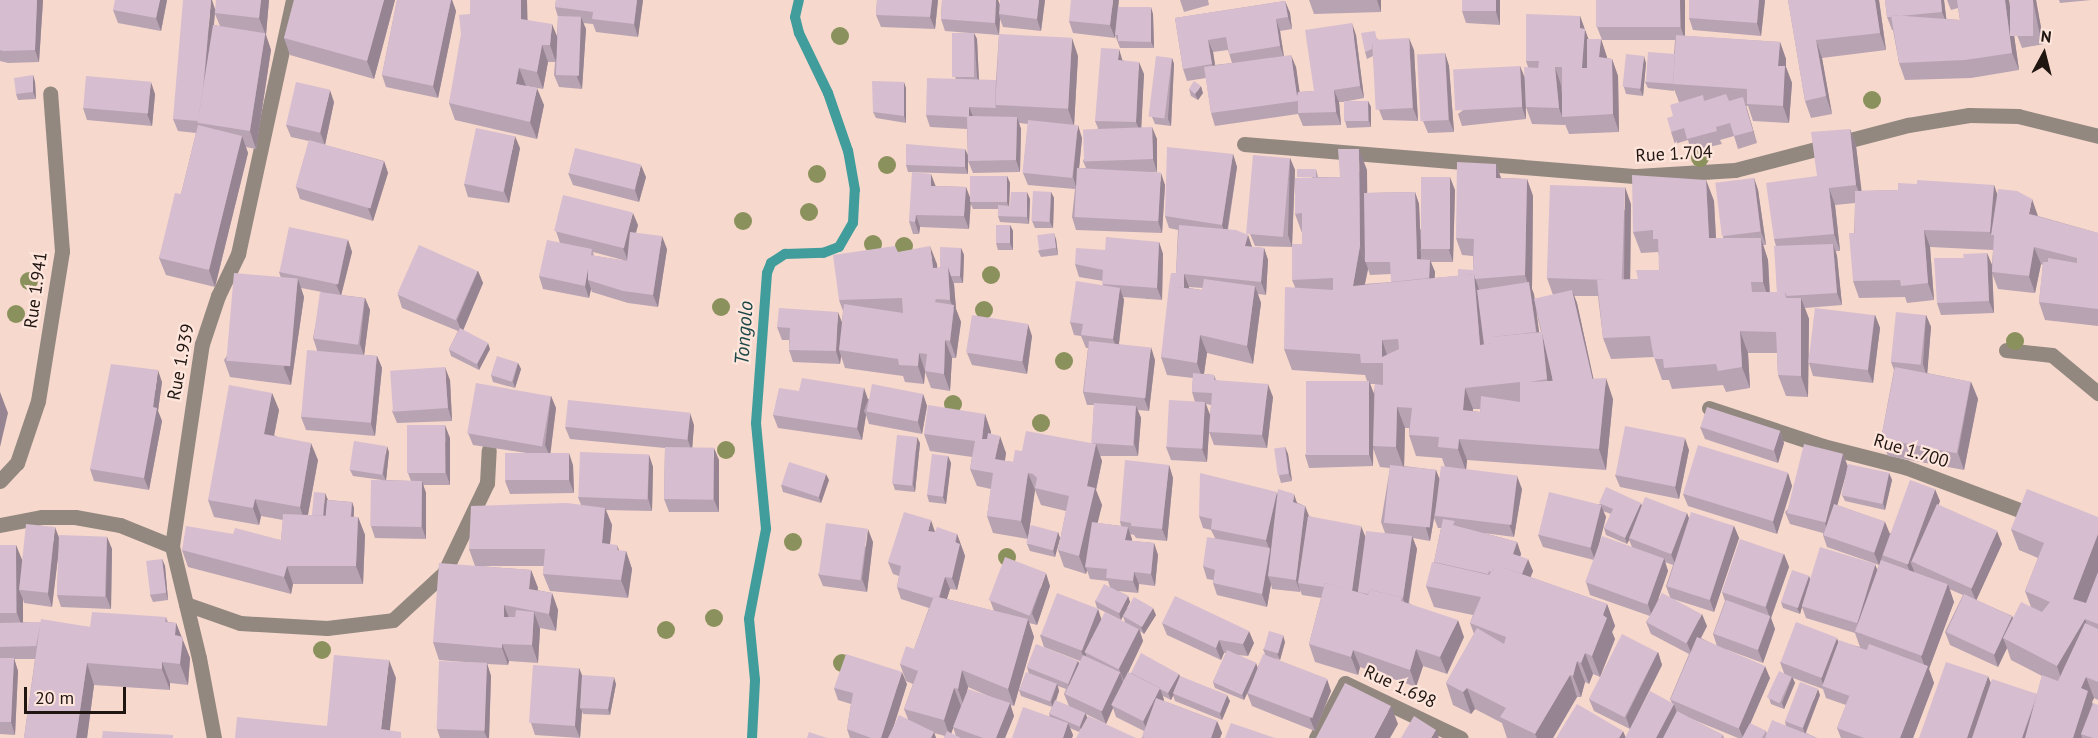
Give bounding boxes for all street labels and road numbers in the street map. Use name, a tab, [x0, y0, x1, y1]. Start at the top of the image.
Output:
street label: Rue 1.704	[1635, 141, 1713, 167]
street label: Rue 1.941	[20, 250, 52, 330]
street label: Rue 1.939	[163, 322, 199, 402]
street label: Rue 1.700	[1871, 429, 1951, 473]
street label: Rue 1.698	[1360, 661, 1440, 713]

